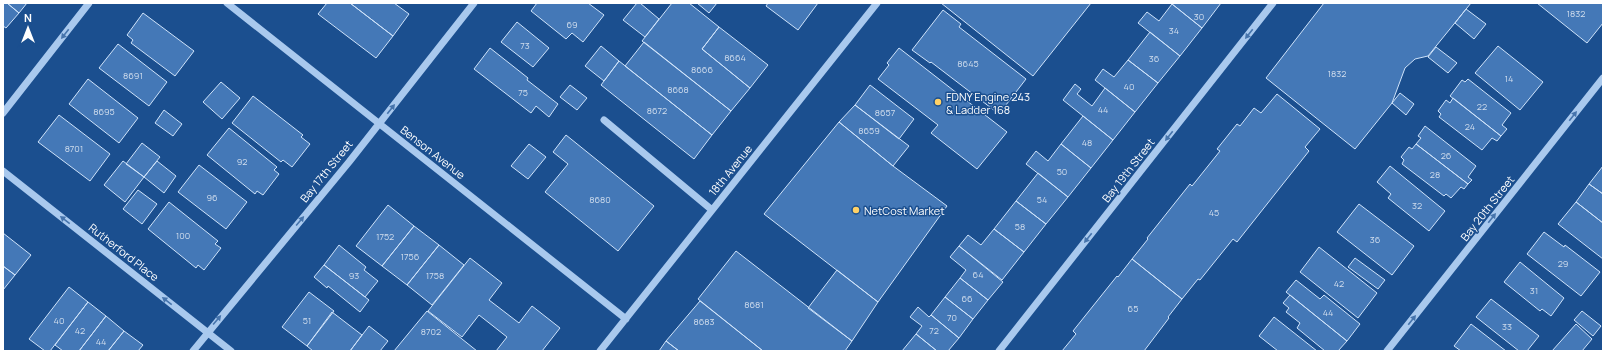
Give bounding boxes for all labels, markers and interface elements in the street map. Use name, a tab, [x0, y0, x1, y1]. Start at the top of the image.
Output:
house number: 1832	[1567, 7, 1585, 20]
north arrow	[8, 8, 48, 48]
text: N	[24, 10, 32, 25]
house number: 30	[1194, 10, 1204, 23]
house number: 69	[566, 18, 578, 31]
house number: 34	[1169, 24, 1179, 37]
one-way arrow	[61, 28, 70, 39]
one-way arrow	[1245, 28, 1253, 39]
house number: 73	[520, 39, 530, 52]
house number: 8664	[724, 51, 746, 64]
house number: 36	[1149, 52, 1160, 65]
house number: 8645	[957, 57, 979, 70]
house number: 8666	[691, 63, 713, 76]
house number: 1832	[1328, 67, 1346, 80]
house number: 8691	[123, 69, 143, 82]
house number: 14	[1505, 72, 1513, 85]
house number: 40	[1124, 80, 1134, 93]
house number: 8668	[667, 83, 689, 96]
house number: 75	[518, 86, 528, 99]
place label: FDNY Engine 243 & Ladder 168	[946, 89, 1030, 117]
marker: FDNY Engine 243 & Ladder 168	[933, 97, 943, 107]
house number: 22	[1477, 100, 1487, 113]
one-way arrow	[387, 103, 395, 114]
house number: 44	[1098, 103, 1108, 116]
house number: 8672	[647, 104, 667, 117]
house number: 8695	[93, 105, 115, 118]
house number: 8657	[875, 106, 896, 119]
one-way arrow	[1569, 111, 1577, 122]
house number: 24	[1465, 120, 1475, 133]
street label: Benson Avenue	[398, 122, 469, 182]
house number: 8659	[858, 124, 880, 137]
one-way arrow	[1164, 130, 1173, 141]
street label: Bay 19th Street	[1098, 135, 1158, 205]
house number: 48	[1082, 136, 1092, 149]
street label: Bay 17th Street	[296, 137, 356, 205]
street label: 18th Avenue	[705, 141, 756, 199]
house number: 8701	[65, 142, 83, 155]
house number: 26	[1441, 149, 1452, 162]
house number: 92	[237, 155, 247, 168]
house number: 50	[1057, 165, 1067, 178]
house number: 28	[1430, 168, 1440, 181]
street label: Bay 20th Street	[1457, 172, 1517, 244]
house number: 96	[206, 191, 218, 204]
house number: 8680	[589, 193, 611, 206]
house number: 54	[1037, 193, 1047, 206]
house number: 32	[1412, 199, 1422, 212]
place label: NetCost Market	[864, 203, 945, 218]
marker: NetCost Market	[851, 205, 861, 215]
house number: 45	[1209, 206, 1219, 219]
one-way arrow	[1488, 213, 1497, 224]
one-way arrow	[296, 215, 305, 226]
one-way arrow	[60, 216, 71, 224]
street label: Rutherford Place	[86, 220, 163, 284]
house number: 58	[1015, 220, 1025, 233]
house number: 100	[176, 229, 190, 242]
house number: 1752	[376, 230, 394, 243]
one-way arrow	[1084, 232, 1093, 243]
house number: 36	[1370, 233, 1381, 246]
house number: 1756	[401, 250, 420, 263]
house number: 29	[1558, 257, 1568, 270]
house number: 64	[973, 268, 983, 281]
house number: 93	[349, 269, 359, 282]
house number: 1758	[426, 269, 444, 282]
house number: 42	[1334, 277, 1344, 290]
house number: 31	[1530, 284, 1538, 297]
house number: 66	[961, 292, 973, 305]
one-way arrow	[162, 296, 173, 305]
house number: 8681	[744, 298, 764, 311]
house number: 65	[1128, 302, 1138, 315]
house number: 44	[1323, 306, 1333, 319]
house number: 70	[947, 311, 957, 324]
house number: 40	[54, 314, 64, 327]
house number: 51	[303, 314, 311, 327]
one-way arrow	[212, 315, 221, 326]
house number: 8683	[693, 315, 715, 328]
one-way arrow	[1407, 315, 1416, 326]
house number: 33	[1502, 320, 1512, 333]
house number: 42	[75, 324, 85, 337]
house number: 72	[929, 324, 939, 337]
house number: 8702	[421, 325, 441, 338]
house number: 44	[96, 335, 106, 348]

